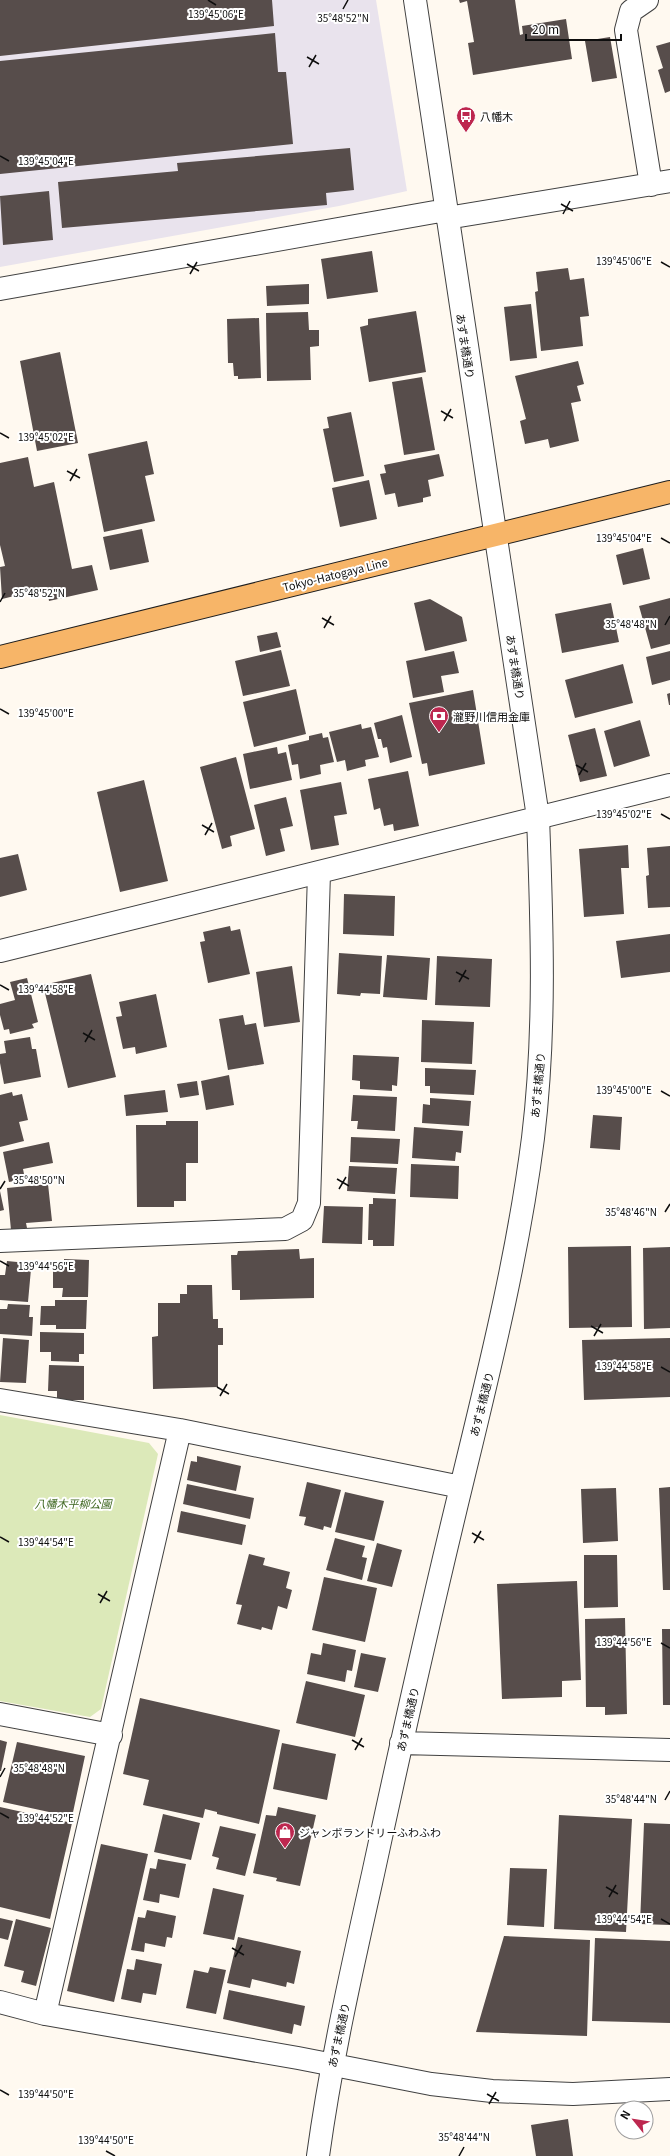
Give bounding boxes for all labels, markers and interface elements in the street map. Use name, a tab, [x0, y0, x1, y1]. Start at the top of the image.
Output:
text: 139°45'06"E	[188, 6, 244, 21]
text: 35°48'52"N	[317, 10, 369, 25]
scale bar	[526, 16, 621, 42]
text: 20 m	[532, 20, 559, 37]
bus stop icon: 八幡木	[455, 105, 477, 133]
place label: 八幡木	[480, 108, 513, 124]
text: 139°45'04"E	[18, 153, 74, 168]
text: 139°45'06"E	[596, 253, 652, 268]
street label: あずま橋通り	[453, 312, 479, 380]
text: 139°45'02"E	[18, 429, 74, 444]
text: 139°45'04"E	[596, 530, 652, 545]
street label: Tokyo-Hatogaya Line	[281, 553, 389, 595]
text: 35°48'52"N	[13, 585, 65, 600]
text: 35°48'48"N	[605, 616, 657, 631]
street label: あずま橋通り	[503, 633, 529, 701]
text: 139°45'00"E	[18, 705, 74, 720]
bank icon: 瀧野川信用金庫	[428, 705, 450, 733]
place label: 瀧野川信用金庫	[453, 708, 530, 724]
text: 139°45'02"E	[596, 806, 652, 821]
text: 139°44'58"E	[18, 981, 74, 996]
street label: あずま橋通り	[526, 1051, 548, 1119]
text: 139°45'00"E	[596, 1082, 652, 1097]
text: 35°48'50"N	[13, 1172, 65, 1187]
text: 35°48'46"N	[605, 1204, 657, 1219]
text: 139°44'56"E	[18, 1258, 74, 1273]
text: 139°44'58"E	[596, 1358, 652, 1373]
street label: あずま橋通り	[465, 1370, 497, 1438]
park label: 八幡木平柳公園	[35, 1495, 113, 1511]
text: 139°44'54"E	[18, 1534, 74, 1549]
text: 139°44'56"E	[596, 1634, 652, 1649]
street label: あずま橋通り	[392, 1685, 422, 1753]
text: 35°48'48"N	[13, 1760, 65, 1775]
text: 35°48'44"N	[605, 1791, 657, 1806]
text: 139°44'52"E	[18, 1810, 74, 1825]
shop icon: ジャンボランドリーふわふわ	[274, 1821, 296, 1849]
place label: ジャンボランドリーふわふわ	[299, 1824, 441, 1840]
text: 139°44'54"E	[596, 1911, 652, 1926]
street label: あずま橋通り	[323, 2001, 353, 2069]
text: 139°44'50"E	[18, 2086, 74, 2101]
north arrow	[614, 2100, 654, 2140]
text: N	[615, 2107, 633, 2122]
text: 35°48'44"N	[438, 2129, 490, 2144]
text: 139°44'50"E	[78, 2132, 134, 2147]

